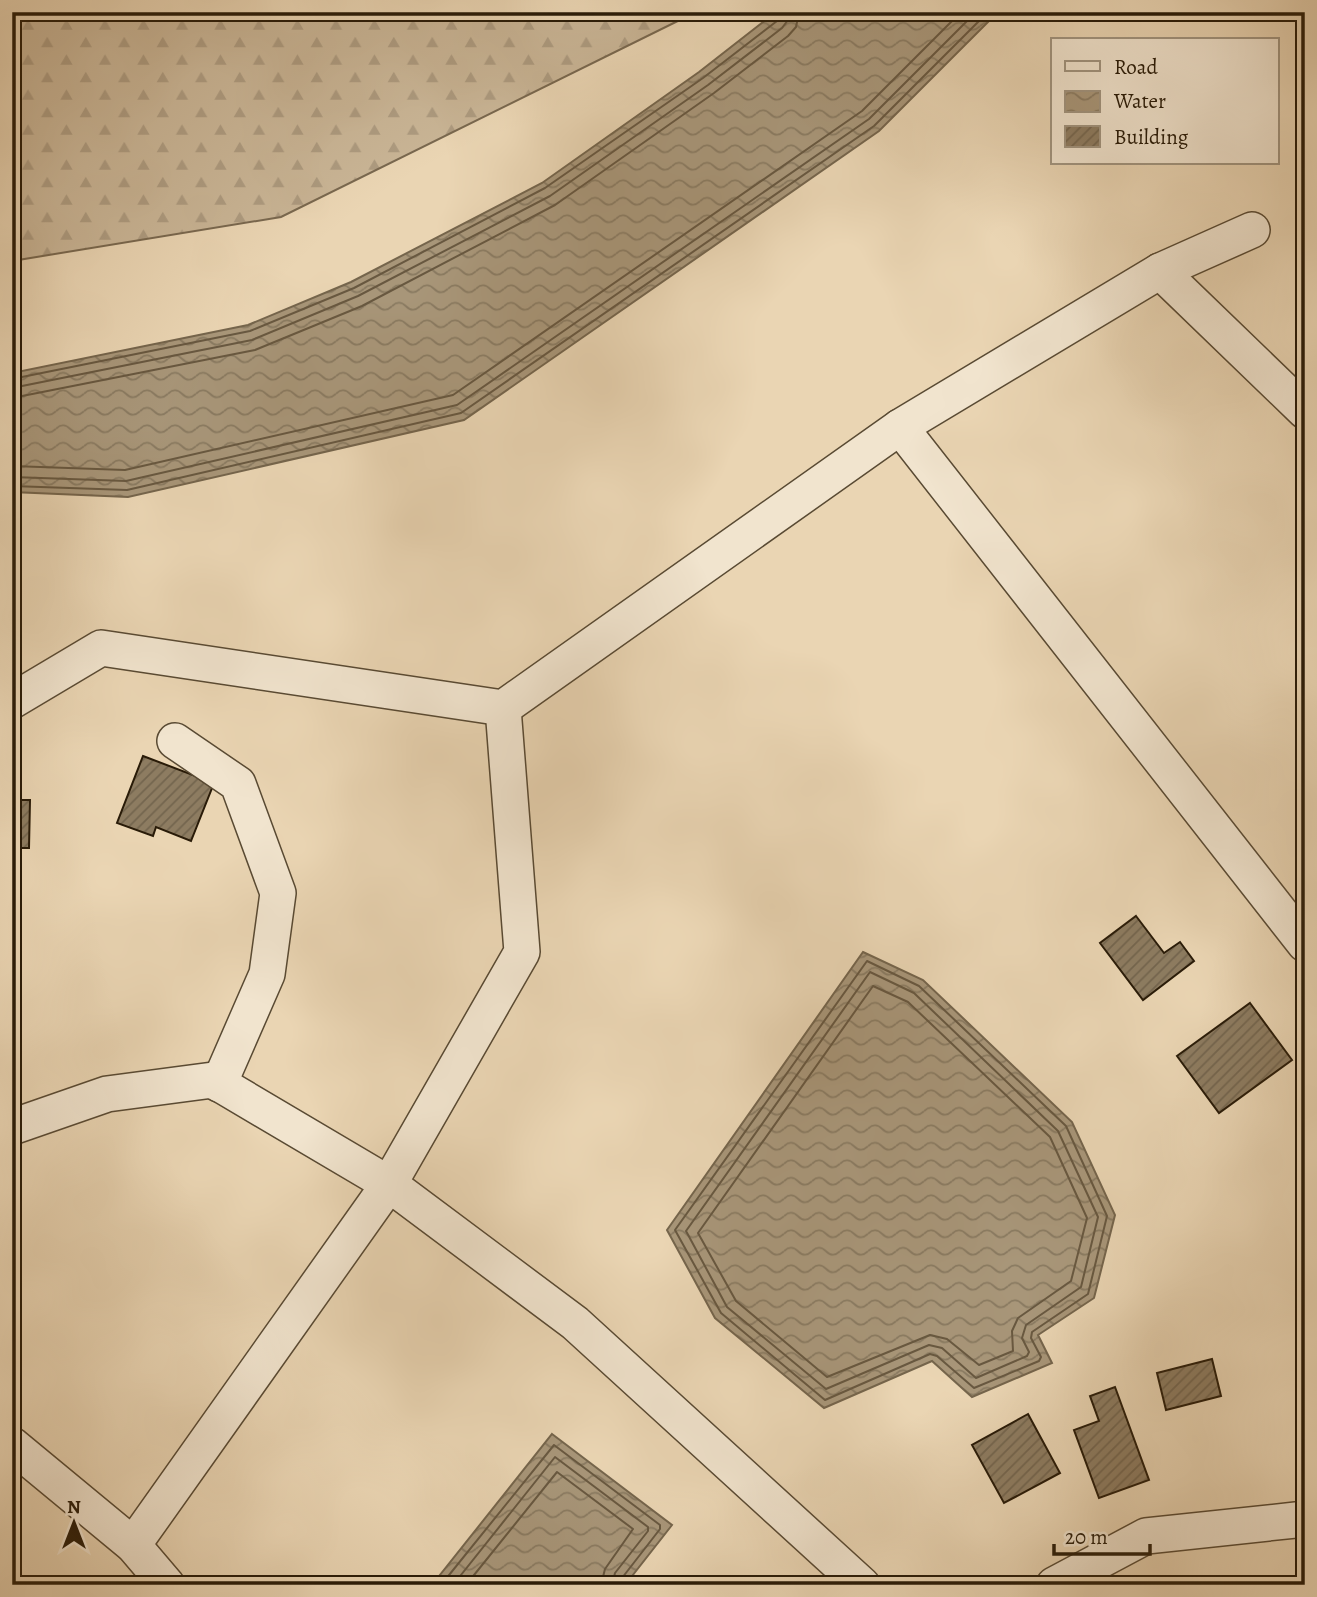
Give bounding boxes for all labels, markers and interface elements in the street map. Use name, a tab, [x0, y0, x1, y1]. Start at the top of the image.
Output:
legend	[1051, 38, 1278, 164]
text: Road	[1114, 53, 1158, 81]
text: Water	[1113, 87, 1166, 115]
text: Building	[1114, 123, 1189, 151]
north arrow	[38, 1488, 108, 1558]
text: N	[67, 1494, 81, 1520]
scale bar	[1054, 1513, 1151, 1557]
text: 20 m	[1065, 1523, 1108, 1551]

